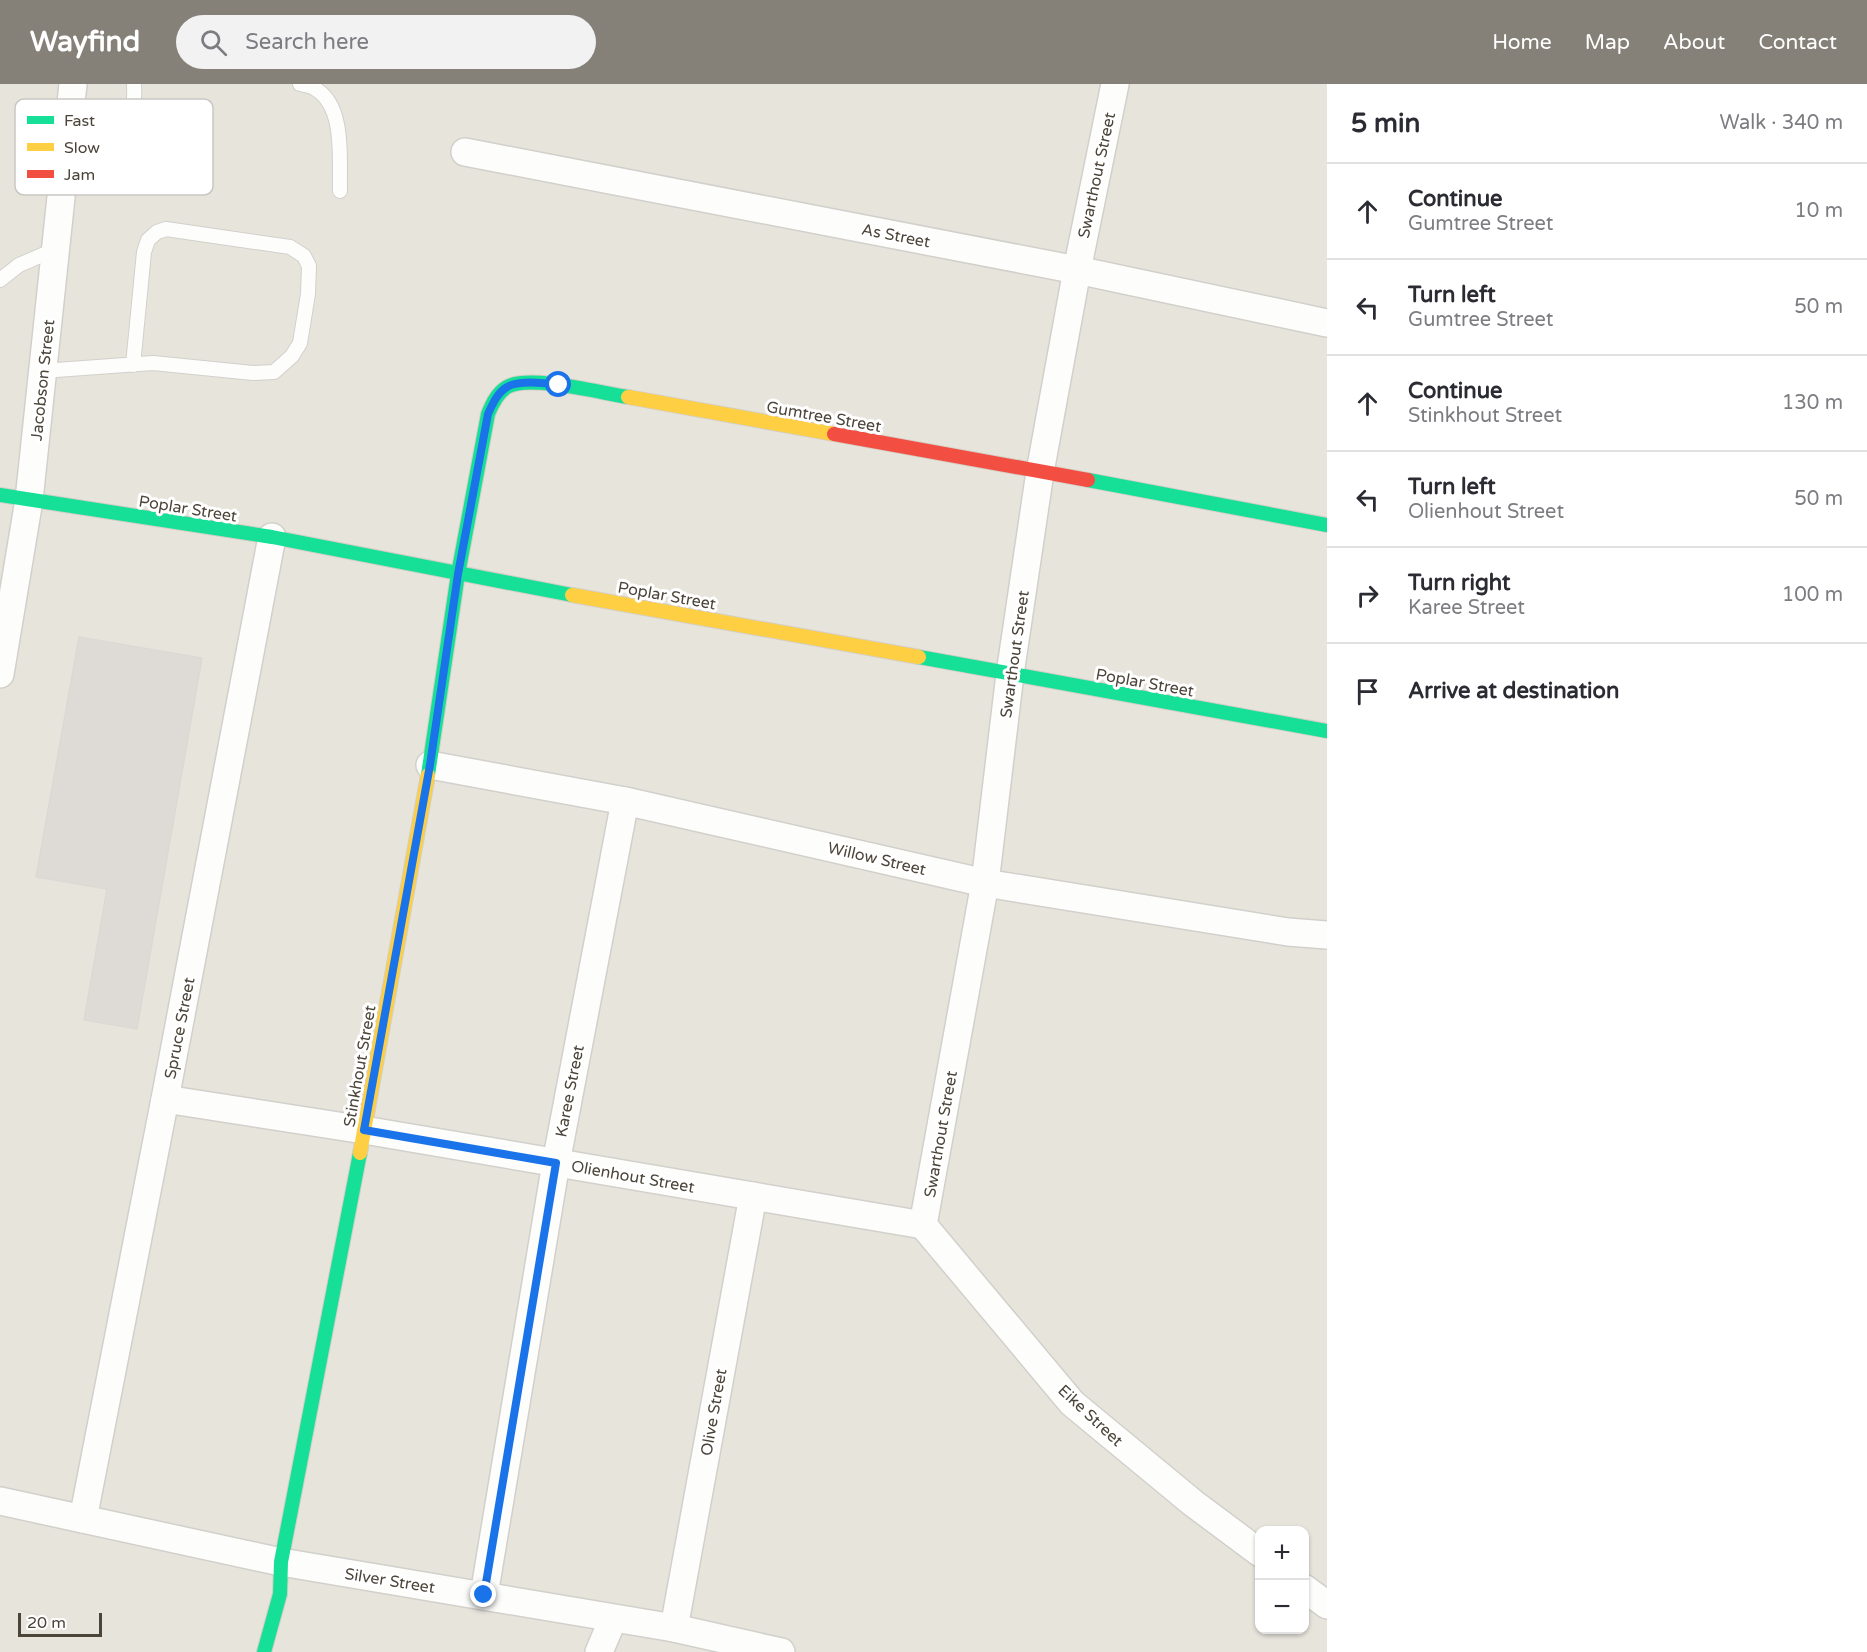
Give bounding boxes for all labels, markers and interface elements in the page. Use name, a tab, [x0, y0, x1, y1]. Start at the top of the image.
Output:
search box	[176, 15, 596, 69]
text: Wayfind	[30, 25, 140, 59]
icon: search	[197, 26, 230, 59]
text: Search here	[245, 29, 369, 55]
text: Home	[1492, 30, 1552, 55]
text: Map	[1585, 30, 1630, 55]
text: About	[1663, 30, 1725, 55]
text: Contact	[1758, 30, 1837, 55]
legend	[15, 99, 213, 195]
text: 5 min	[1351, 108, 1420, 139]
street label: Swarthout Street	[1074, 110, 1120, 240]
text: Fast	[64, 111, 95, 131]
text: Walk · 340 m	[1720, 111, 1843, 135]
text: Slow	[64, 138, 100, 158]
text: Jam	[64, 165, 95, 185]
text: Continue	[1408, 186, 1503, 212]
icon: ahead	[1351, 195, 1384, 228]
text: 10 m	[1794, 199, 1843, 223]
text: Gumtree Street	[1408, 212, 1553, 236]
street label: As Street	[860, 220, 932, 252]
text: Turn left	[1408, 282, 1496, 308]
icon: left	[1351, 291, 1384, 324]
text: 50 m	[1794, 295, 1843, 319]
text: Gumtree Street	[1408, 308, 1553, 332]
street label: Jacobson Street	[27, 319, 59, 442]
route start	[545, 371, 571, 397]
text: Continue	[1408, 378, 1503, 404]
icon: ahead	[1351, 387, 1384, 420]
text: 130 m	[1782, 391, 1843, 415]
street label: Gumtree Street	[765, 397, 883, 437]
text: Stinkhout Street	[1408, 404, 1562, 428]
text: Turn left	[1408, 474, 1496, 500]
icon: left	[1351, 483, 1384, 516]
text: 50 m	[1794, 487, 1843, 511]
street label: Poplar Street	[137, 491, 238, 527]
text: Olienhout Street	[1408, 500, 1564, 524]
text: Turn right	[1408, 570, 1510, 596]
street label: Poplar Street	[616, 578, 717, 614]
icon: right	[1351, 579, 1384, 612]
text: 100 m	[1782, 583, 1843, 607]
street label: Swarthout Street	[996, 589, 1034, 719]
text: Karee Street	[1408, 596, 1525, 620]
street label: Poplar Street	[1094, 665, 1195, 701]
icon: arrive	[1351, 675, 1384, 708]
text: Arrive at destination	[1408, 678, 1619, 704]
street label: Willow Street	[826, 838, 928, 880]
street label: Spruce Street	[160, 976, 200, 1081]
street label: Stinkhout Street	[339, 1004, 381, 1129]
street label: Karee Street	[551, 1043, 589, 1139]
street label: Swarthout Street	[920, 1069, 962, 1199]
street label: Olienhout Street	[570, 1156, 696, 1198]
street label: Olive Street	[696, 1367, 731, 1457]
street label: Eike Street	[1054, 1381, 1127, 1451]
map controls	[1255, 1526, 1309, 1634]
button: +	[1255, 1526, 1309, 1580]
street label: Silver Street	[343, 1564, 436, 1598]
button: −	[1255, 1580, 1309, 1634]
route end	[470, 1581, 496, 1607]
scale bar	[18, 1610, 102, 1638]
text: 20 m	[27, 1613, 66, 1633]

